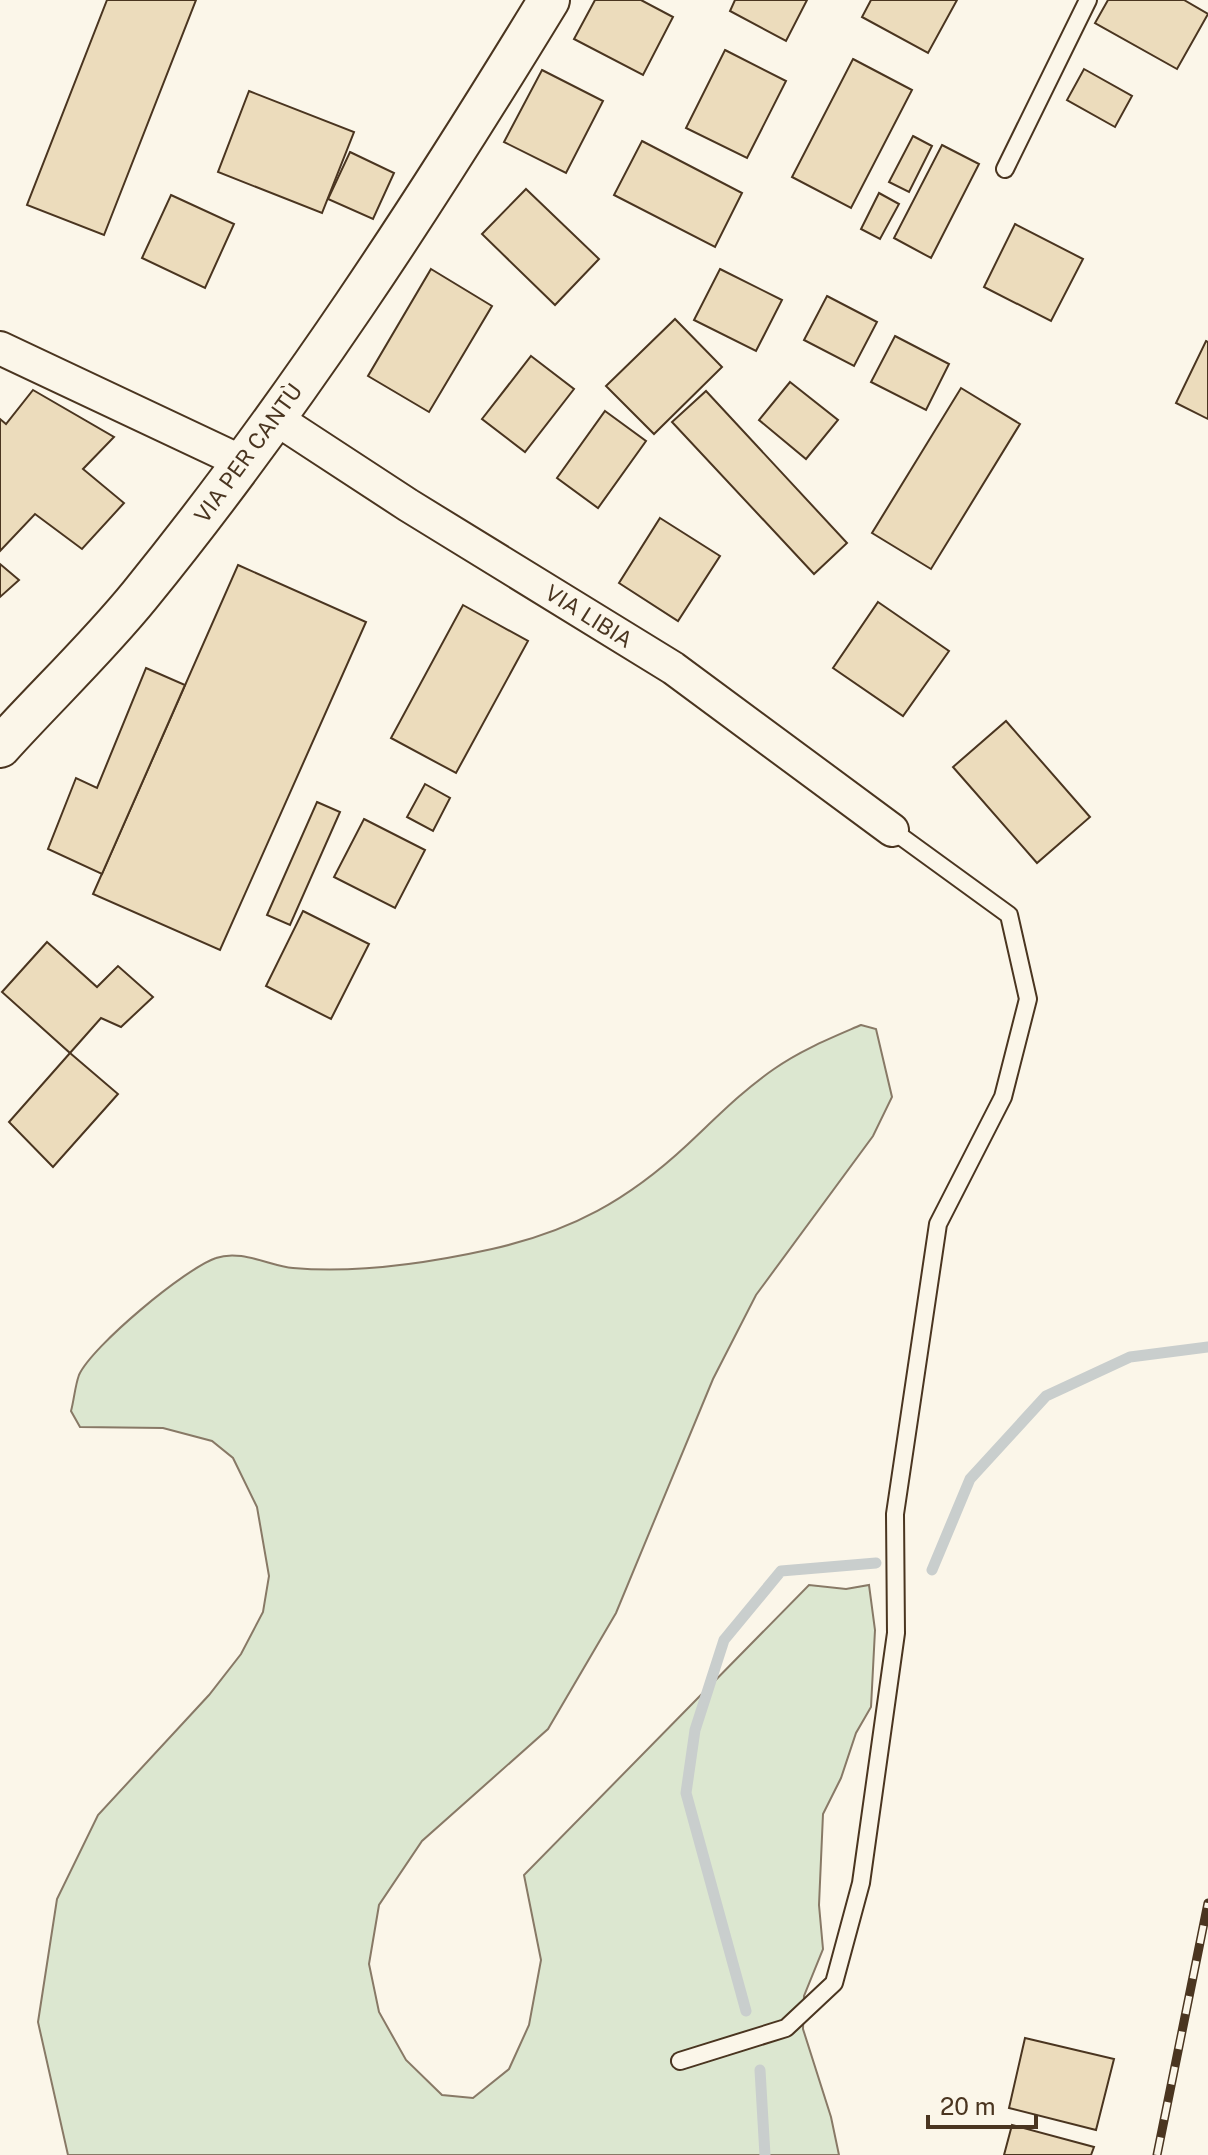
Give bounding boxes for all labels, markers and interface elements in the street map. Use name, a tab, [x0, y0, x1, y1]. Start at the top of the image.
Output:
street label: VIA PER CANTÙ	[188, 378, 307, 528]
street label: VIA LIBIA	[541, 579, 637, 653]
scale bar	[928, 2079, 1036, 2129]
text: 20 m	[940, 2092, 996, 2120]

